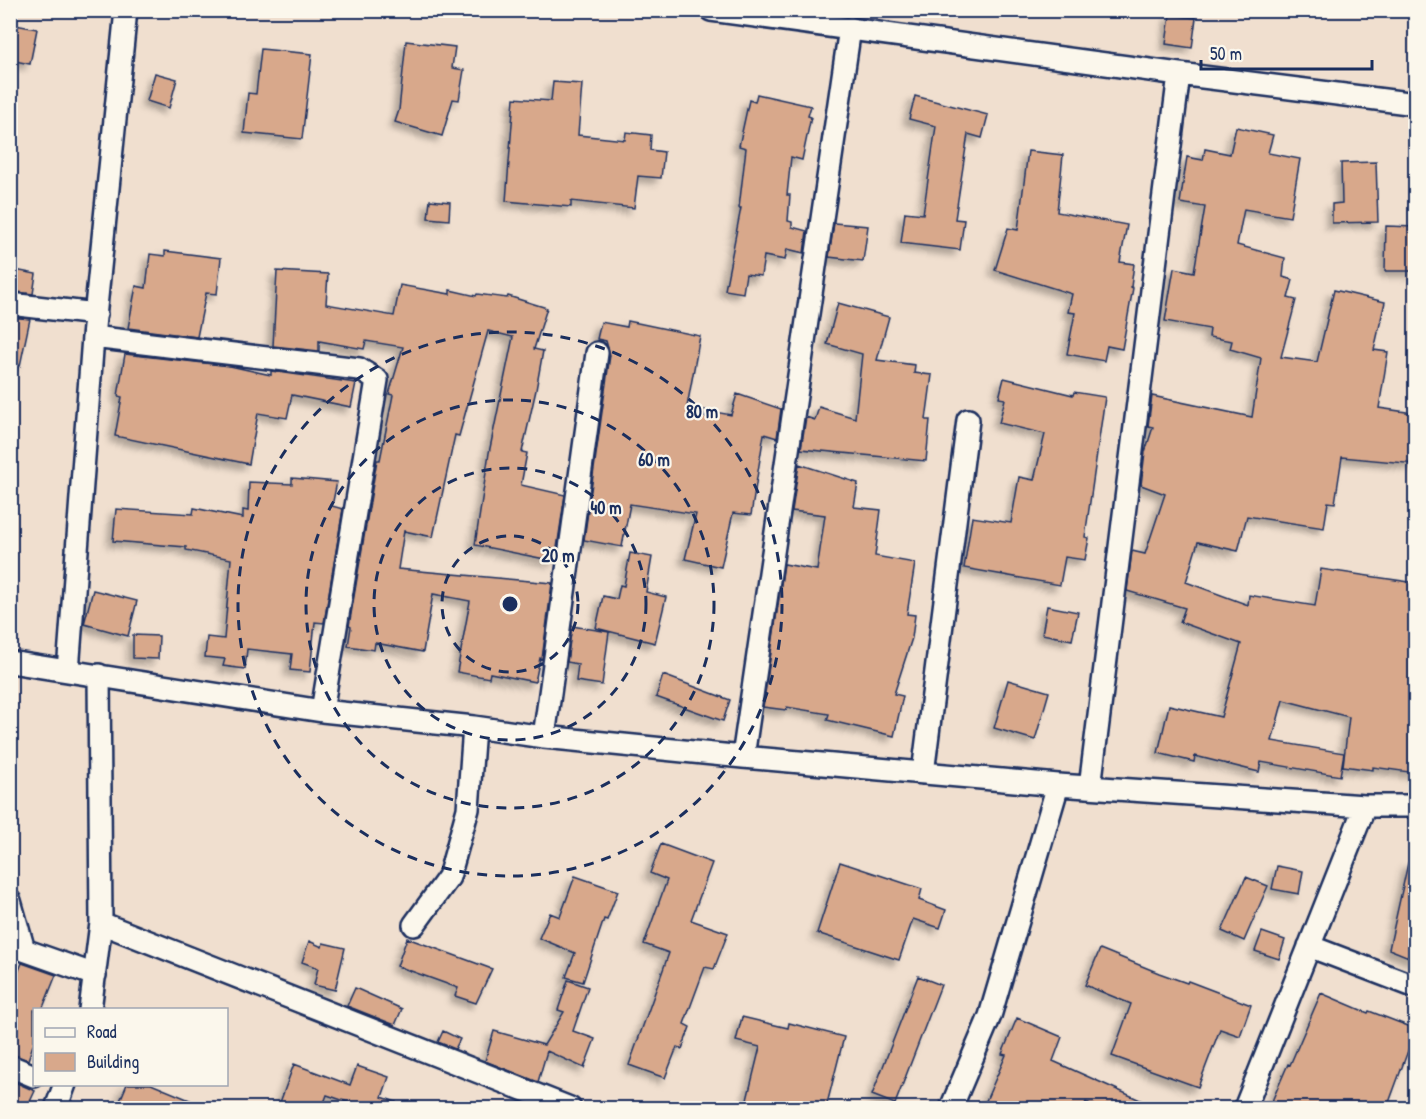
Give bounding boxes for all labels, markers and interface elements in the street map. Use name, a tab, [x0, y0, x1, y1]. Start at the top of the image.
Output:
scale bar	[1201, 33, 1372, 71]
text: 50 m	[1210, 41, 1242, 66]
text: 80 m	[686, 399, 718, 424]
text: 60 m	[638, 447, 670, 472]
text: 40 m	[590, 495, 622, 520]
text: 20 m	[542, 543, 574, 568]
centre of rings	[500, 594, 520, 614]
legend	[33, 1008, 228, 1086]
text: Road	[87, 1019, 117, 1044]
text: Building	[87, 1049, 139, 1074]

